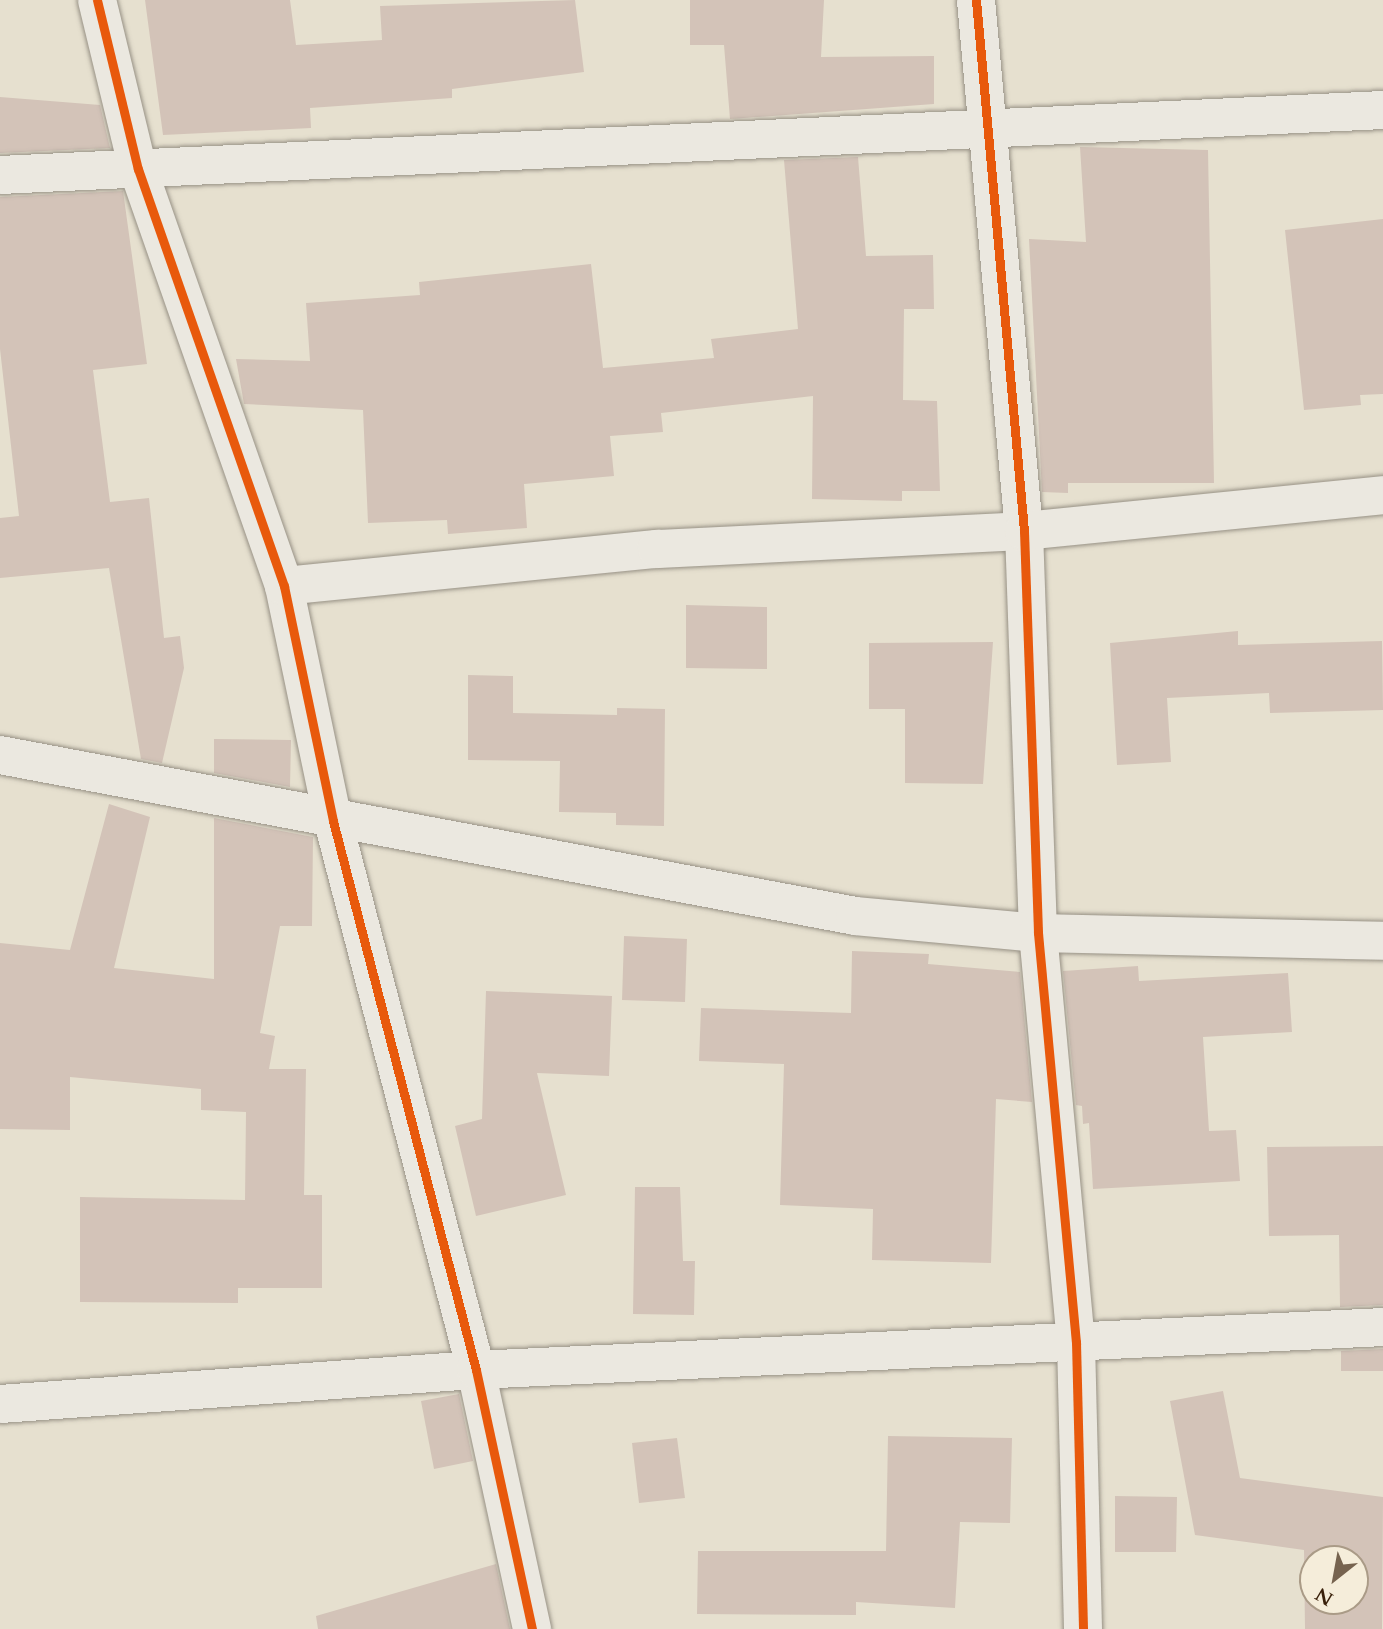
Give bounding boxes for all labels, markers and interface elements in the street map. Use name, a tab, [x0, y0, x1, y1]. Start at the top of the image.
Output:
north arrow	[1299, 1545, 1369, 1615]
text: N	[1310, 1581, 1338, 1612]

